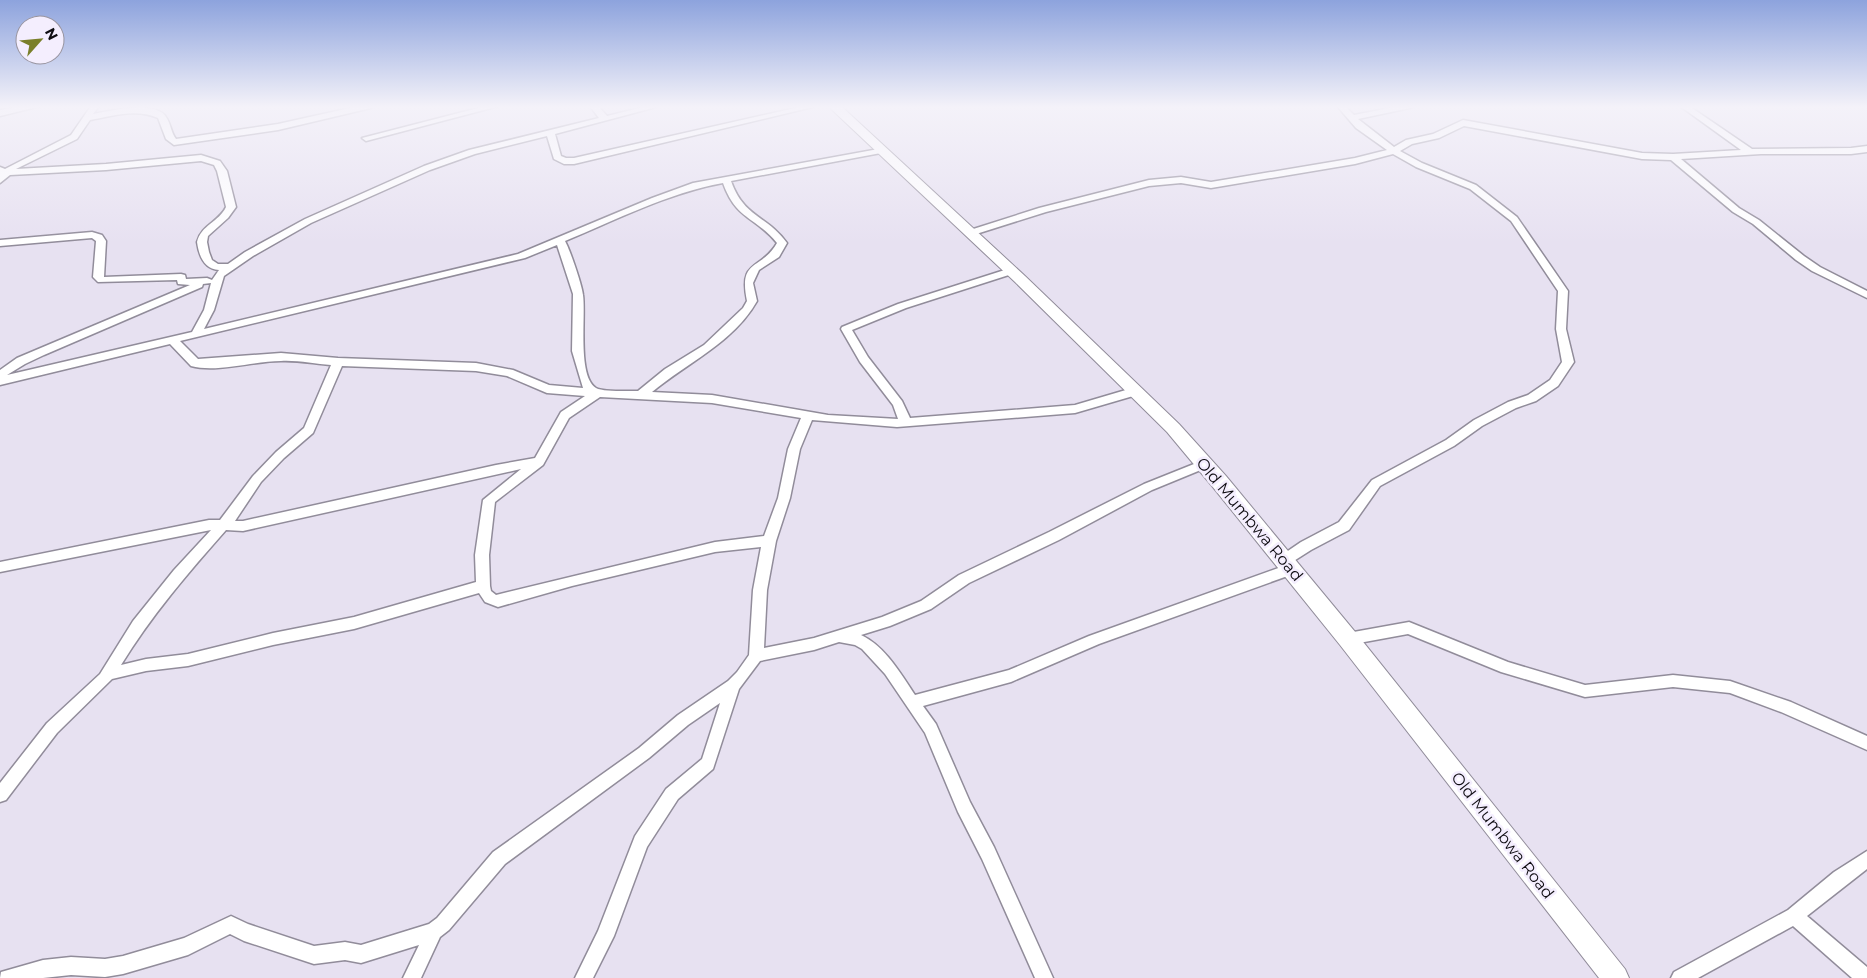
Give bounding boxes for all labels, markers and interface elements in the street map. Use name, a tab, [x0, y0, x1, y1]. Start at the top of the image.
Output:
north arrow	[15, 15, 65, 65]
text: N	[41, 25, 62, 43]
street label: Old Mumbwa Road	[1192, 454, 1307, 585]
street label: Old Mumbwa Road	[1447, 768, 1558, 902]

